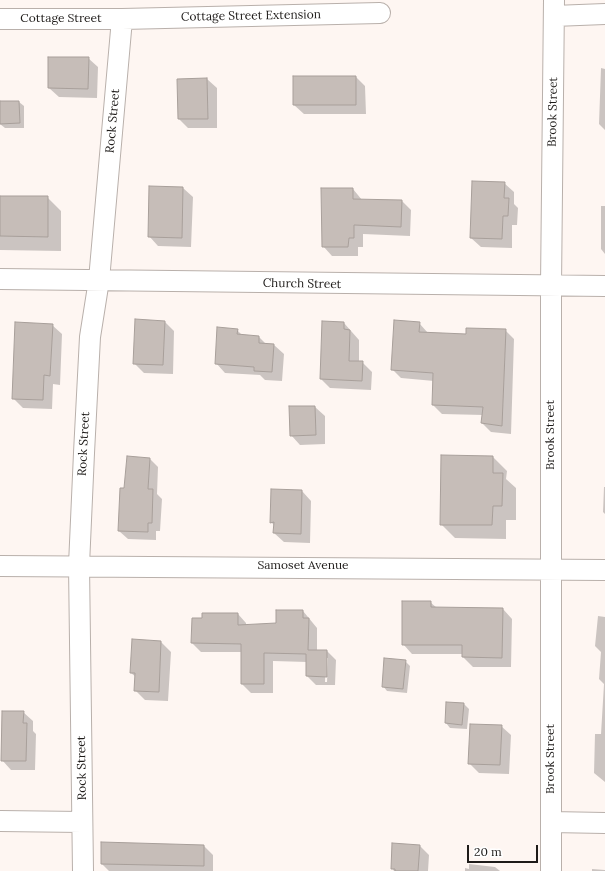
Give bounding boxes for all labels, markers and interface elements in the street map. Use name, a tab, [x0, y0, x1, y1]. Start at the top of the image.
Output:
street label: Cottage Street Extension	[181, 8, 321, 24]
street label: Cottage Street	[20, 12, 102, 26]
street label: Brook Street	[545, 77, 561, 147]
street label: Rock Street	[103, 88, 123, 154]
street label: Church Street	[263, 276, 341, 292]
street label: Brook Street	[544, 400, 558, 470]
street label: Rock Street	[75, 411, 93, 477]
street label: Samoset Avenue	[257, 559, 349, 573]
street label: Brook Street	[544, 724, 558, 794]
street label: Rock Street	[74, 736, 90, 800]
scale bar	[469, 837, 540, 863]
text: 20 m	[474, 844, 502, 859]

